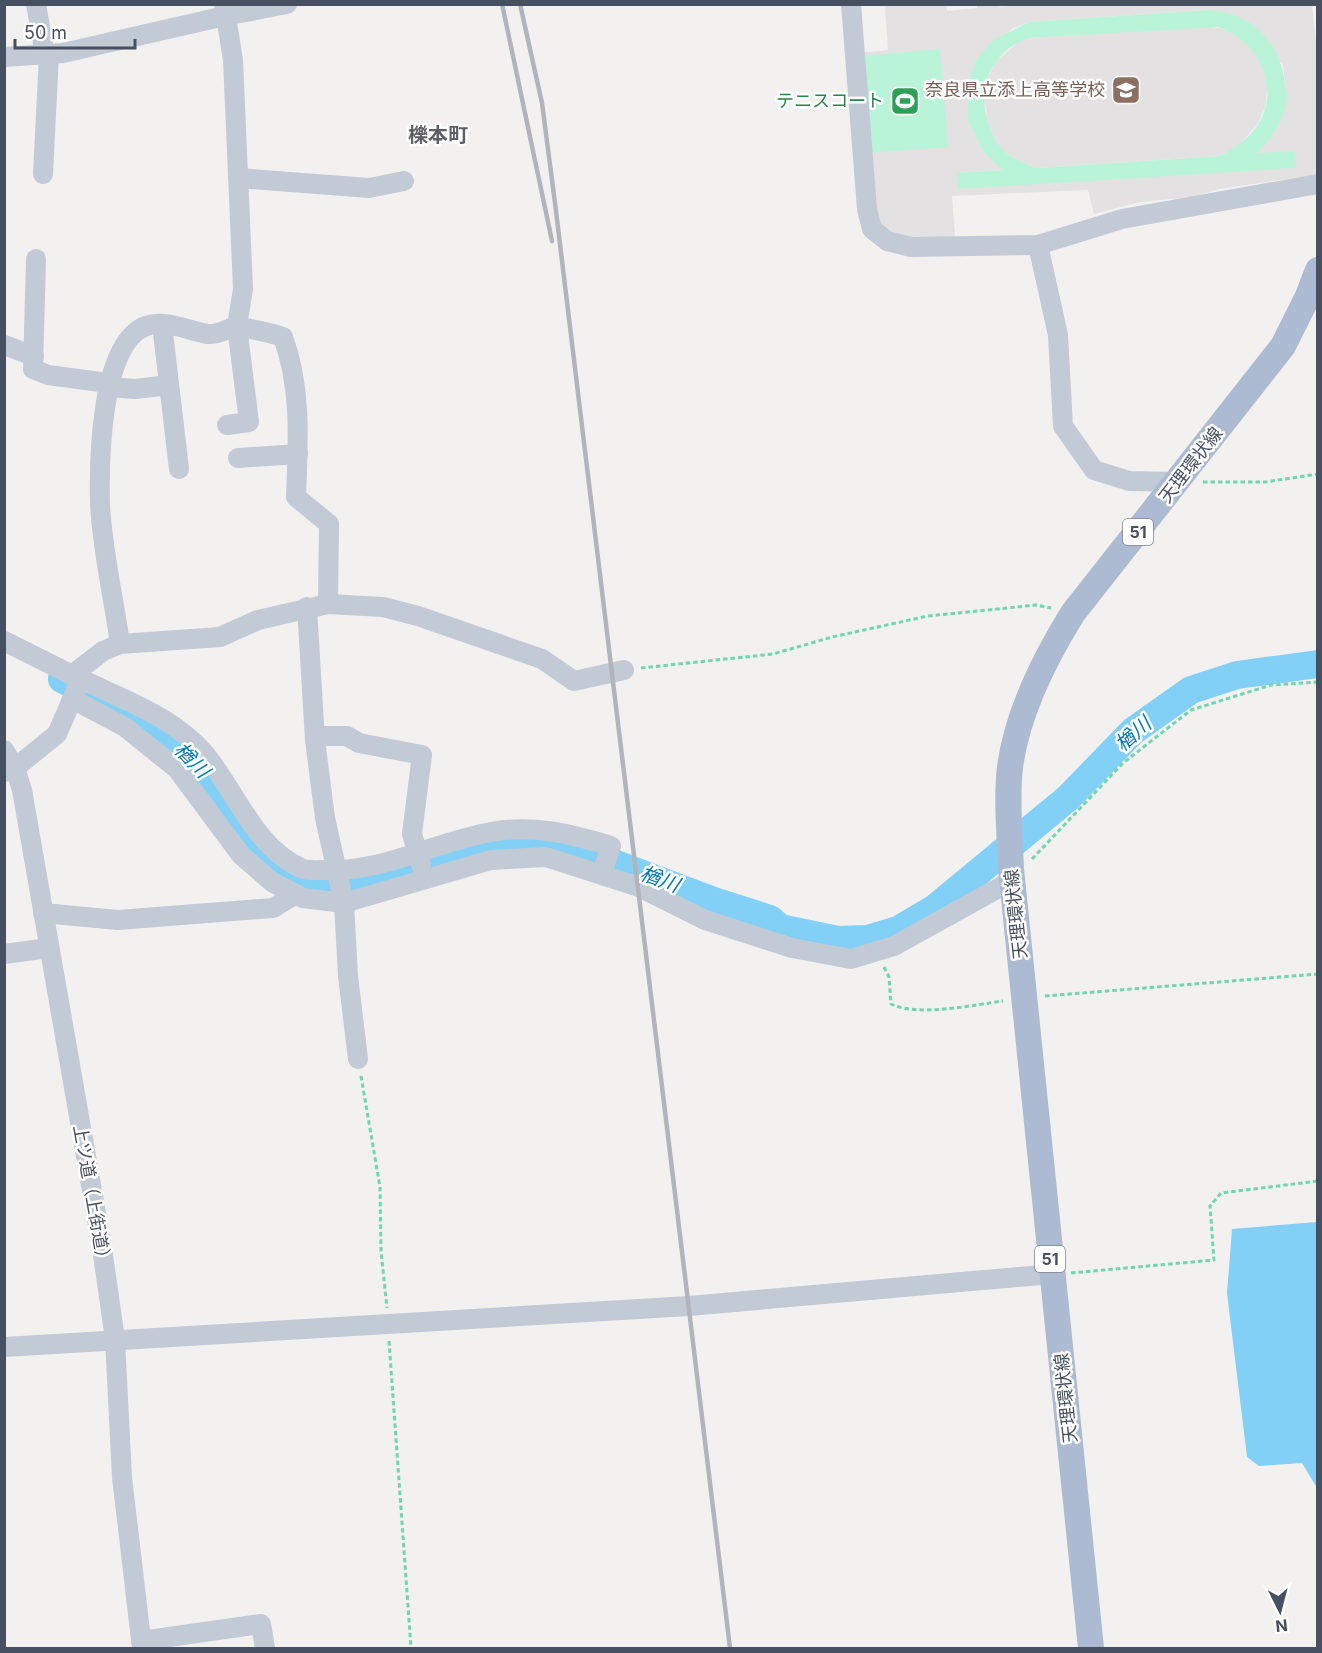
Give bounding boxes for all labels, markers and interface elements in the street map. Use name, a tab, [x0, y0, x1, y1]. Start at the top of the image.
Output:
scale bar	[15, 12, 135, 50]
text: 50 m	[24, 22, 67, 43]
school or university icon: 奈良県立添上高等学校	[1110, 74, 1142, 106]
place label: 奈良県立添上高等学校	[925, 79, 1105, 100]
sports icon: テニスコート	[889, 85, 921, 117]
place label: テニスコート	[776, 90, 884, 111]
district label: 櫟本町	[408, 123, 468, 147]
street label: 天理環状線	[1155, 423, 1227, 507]
road number: 51	[1123, 519, 1153, 545]
water label: 楢川	[1110, 711, 1157, 756]
water label: 楢川	[169, 737, 216, 784]
water label: 楢川	[637, 861, 685, 898]
street label: 天理環状線	[1000, 868, 1031, 960]
street label: 上ツ道（上街道）	[70, 1123, 115, 1269]
road number: 51	[1035, 1246, 1065, 1272]
street label: 天理環状線	[1050, 1352, 1081, 1444]
north arrow	[1250, 1581, 1310, 1641]
text: N	[1274, 1615, 1289, 1637]

